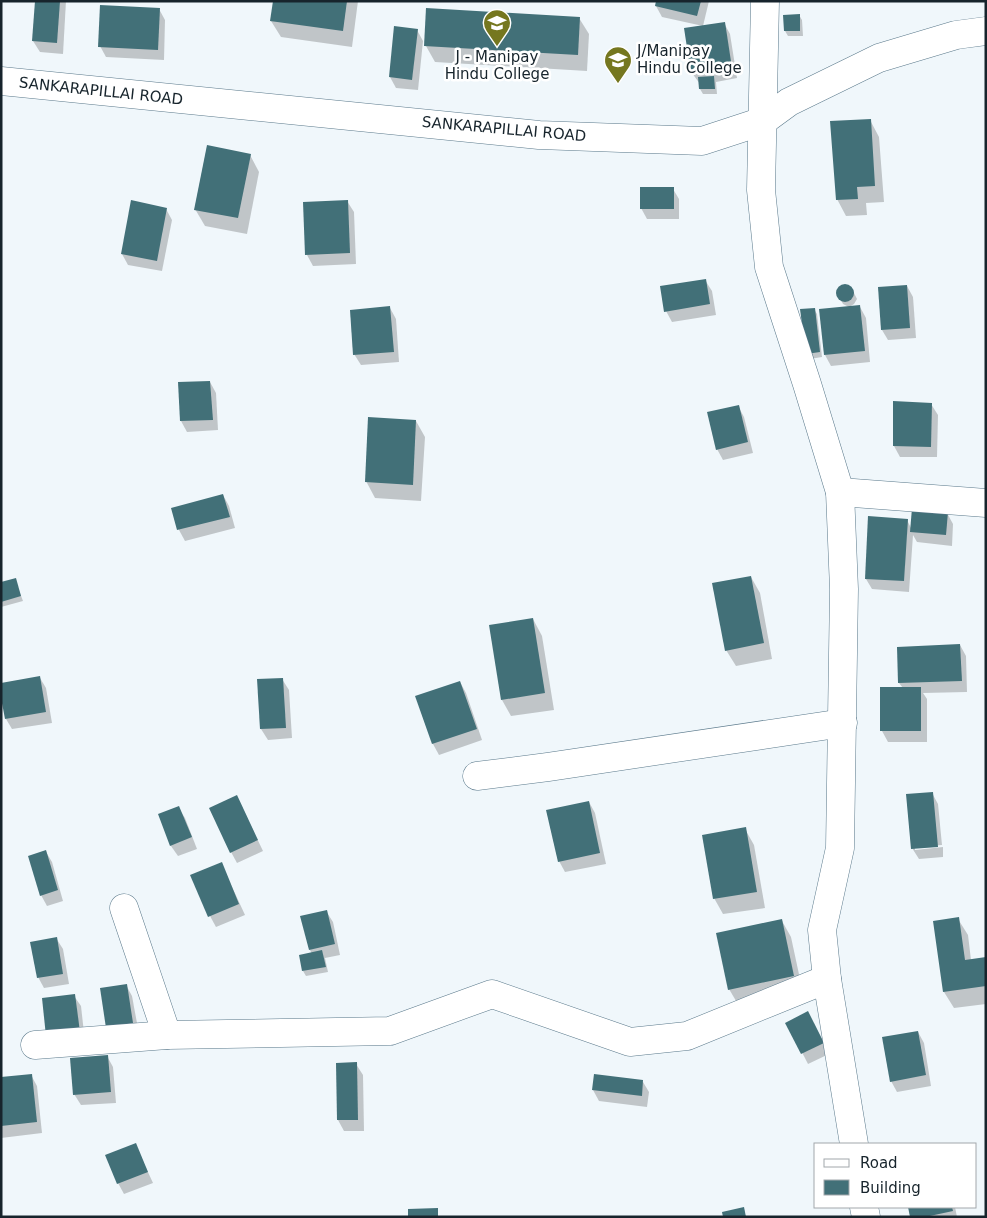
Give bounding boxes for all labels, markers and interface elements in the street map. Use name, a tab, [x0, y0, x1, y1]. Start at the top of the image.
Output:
school or university icon: J - Manipay Hindu College	[482, 8, 512, 47]
place label: J/Manipay Hindu College	[636, 42, 742, 77]
school or university icon: J/Manipay Hindu College	[603, 45, 633, 84]
place label: J - Manipay Hindu College	[445, 48, 549, 83]
street label: SANKARAPILLAI ROAD	[18, 73, 184, 109]
street label: SANKARAPILLAI ROAD	[421, 113, 587, 145]
legend	[814, 1143, 977, 1208]
text: Road	[860, 1154, 898, 1172]
text: Building	[860, 1179, 921, 1197]

